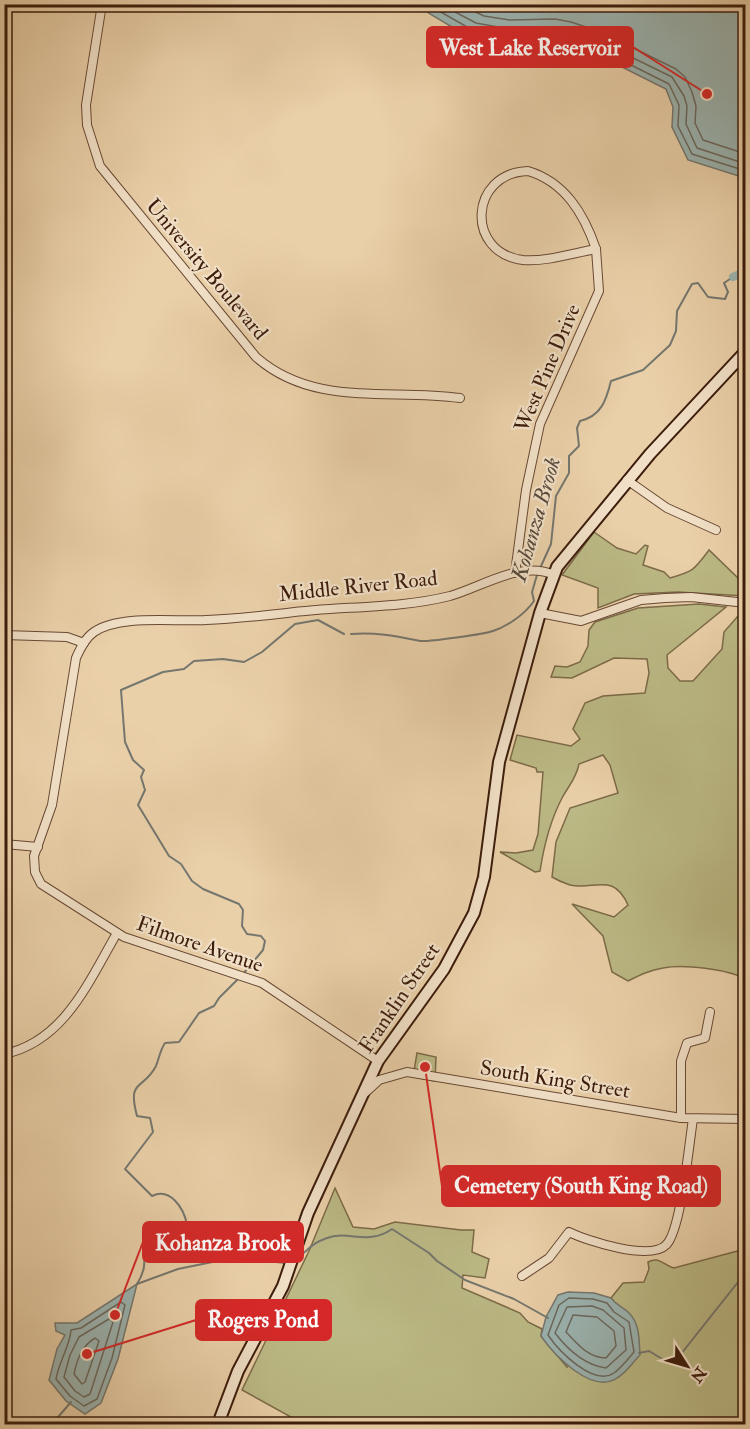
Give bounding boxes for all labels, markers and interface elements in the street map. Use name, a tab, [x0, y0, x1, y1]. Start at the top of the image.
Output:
callout: West Lake Reservoir	[427, 27, 633, 67]
text: West Lake Reservoir	[438, 34, 622, 62]
street label: University Boulevard	[140, 193, 274, 346]
street label: West Pine Drive	[508, 300, 587, 437]
water label: Kohanza Brook	[505, 454, 567, 585]
street label: Middle River Road	[277, 565, 439, 608]
street label: Filmore Avenue	[133, 910, 267, 979]
street label: Franklin Street	[353, 938, 446, 1058]
street label: South King Street	[478, 1054, 632, 1105]
callout: Cemetery (South King Road)	[442, 1166, 720, 1206]
text: Cemetery (South King Road)	[454, 1172, 708, 1201]
callout: Kohanza Brook	[143, 1222, 303, 1262]
text: Kohanza Brook	[155, 1229, 291, 1257]
callout: Rogers Pond	[196, 1300, 331, 1340]
text: Rogers Pond	[207, 1306, 319, 1335]
north arrow	[657, 1336, 717, 1396]
text: N	[685, 1362, 711, 1387]

